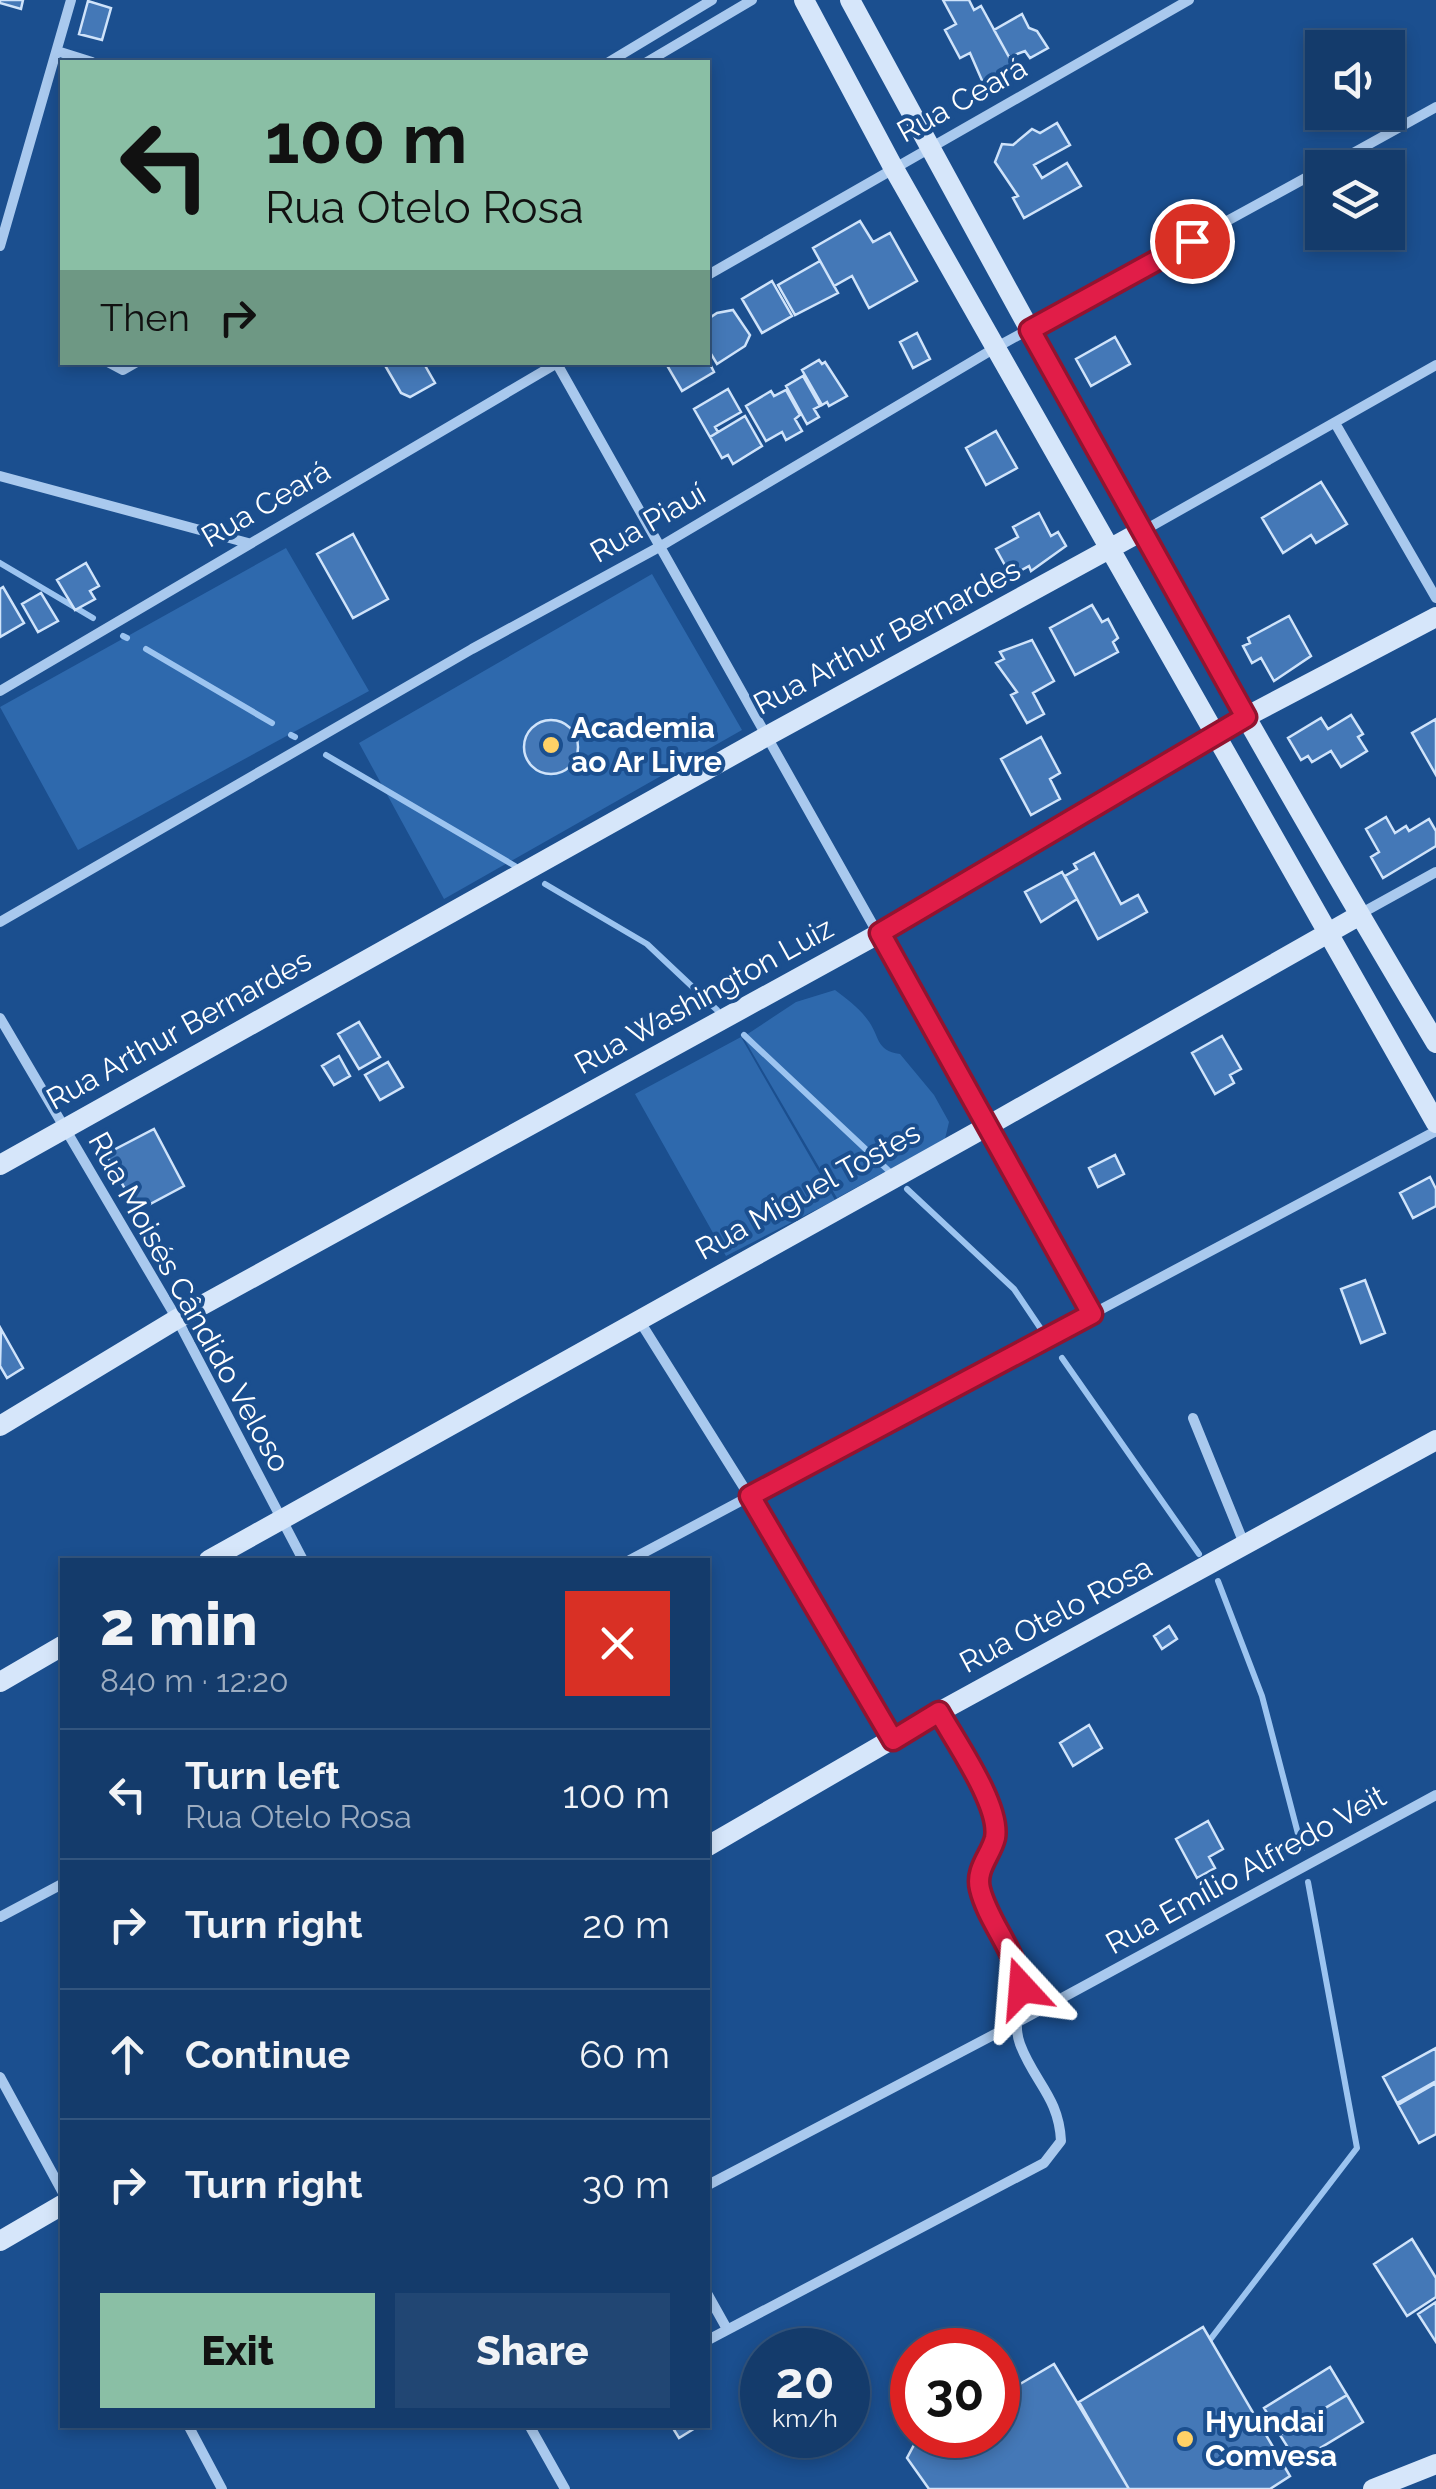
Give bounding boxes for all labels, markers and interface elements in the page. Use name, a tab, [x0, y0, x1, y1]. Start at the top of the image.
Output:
map controls	[1305, 30, 1405, 250]
button: sound	[1305, 30, 1405, 130]
street label: Rua Ceará	[891, 50, 1033, 149]
text: 100 m	[265, 97, 468, 179]
icon: left	[100, 100, 230, 230]
button: layers	[1305, 150, 1405, 250]
text: Rua Otelo Rosa	[265, 181, 584, 234]
pin	[1150, 199, 1235, 284]
icon: arrive	[1165, 214, 1220, 269]
icon: right	[210, 290, 265, 345]
text: Then	[100, 295, 190, 340]
street label: Rua Ceará	[195, 453, 336, 554]
street label: Rua Piauí	[584, 475, 712, 569]
street label: Rua Arthur Bernardes	[748, 551, 1026, 722]
place label: Academia ao Ar Livre	[571, 710, 722, 779]
marker: Academia ao Ar Livre	[540, 734, 562, 756]
street label: Rua Washington Luiz	[568, 910, 839, 1081]
street label: Rua Arthur Bernardes	[41, 942, 317, 1117]
street label: Rua Miguel Tostes	[689, 1114, 926, 1267]
street label: Rua Moisés Cândido Veloso	[81, 1126, 298, 1478]
street label: Rua Otelo Rosa	[954, 1549, 1158, 1680]
text: 2 min	[100, 1589, 258, 1659]
button: close	[565, 1591, 670, 1696]
text: 840 m · 12:20	[100, 1662, 289, 1699]
text: Turn left	[185, 1753, 340, 1798]
icon: left	[100, 1767, 155, 1822]
text: 100 m	[563, 1772, 670, 1817]
street label: Rua Emílio Alfredo Veit	[1100, 1778, 1392, 1961]
text: Rua Otelo Rosa	[185, 1798, 412, 1835]
icon: right	[100, 1897, 155, 1952]
text: Turn right	[185, 1902, 362, 1947]
text: 20 m	[582, 1902, 670, 1947]
position arrow	[970, 1936, 1074, 2040]
icon: ahead	[100, 2027, 155, 2082]
text: Continue	[185, 2032, 350, 2077]
text: 60 m	[579, 2032, 670, 2077]
icon: right	[100, 2157, 155, 2212]
text: Turn right	[185, 2162, 362, 2207]
text: 30 m	[582, 2162, 670, 2207]
button: Exit	[100, 2293, 375, 2408]
button: Share	[395, 2293, 670, 2408]
speed limit sign: 30	[890, 2328, 1020, 2458]
text: 20	[776, 2351, 834, 2410]
text: km/h	[772, 2403, 838, 2433]
place label: Hyundai Comvesa	[1205, 2404, 1337, 2473]
marker: Hyundai Comvesa	[1174, 2428, 1196, 2450]

